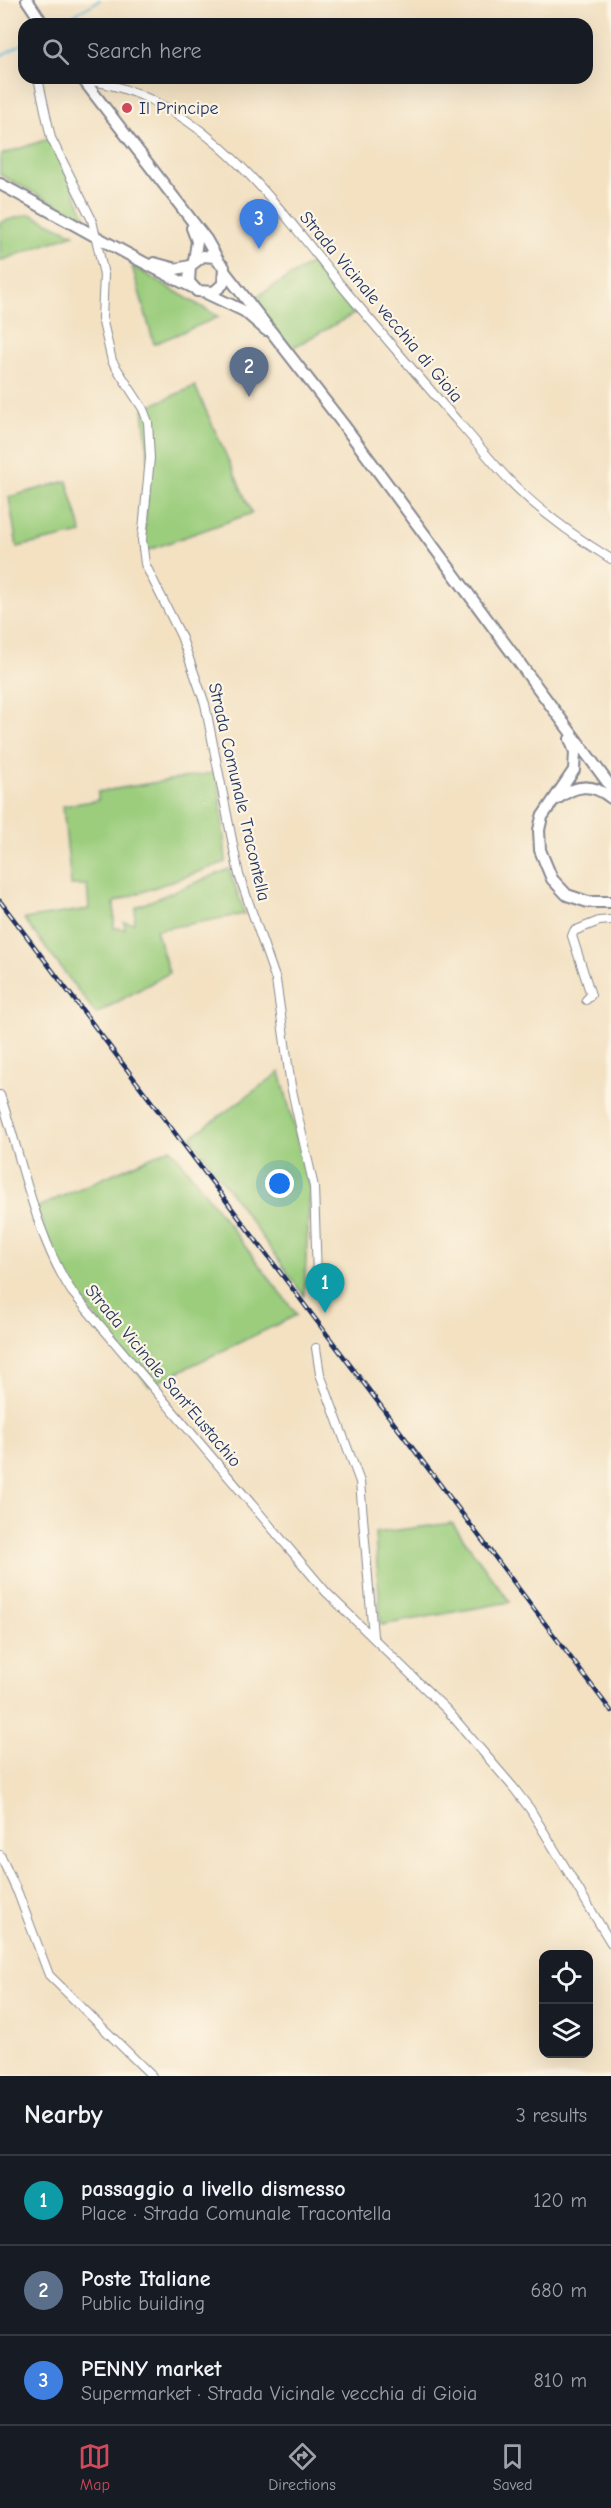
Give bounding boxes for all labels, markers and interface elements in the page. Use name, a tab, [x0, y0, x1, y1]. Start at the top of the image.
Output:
search box	[18, 18, 593, 84]
icon: search	[39, 35, 72, 68]
text: Search here	[87, 38, 202, 64]
place label: Il Principe	[139, 98, 219, 119]
marker: Il Principe	[120, 101, 134, 115]
pin: 3	[240, 200, 278, 249]
street label: Strada Vicinale vecchia di Gioia	[295, 207, 467, 407]
pin: 2	[230, 348, 268, 397]
street label: Strada Comunale Tracontella	[204, 681, 274, 903]
your location	[265, 1169, 294, 1198]
pin: 1	[306, 1264, 344, 1313]
street label: Strada Vicinale Sant'Eustachio	[80, 1280, 246, 1472]
map controls	[539, 1950, 593, 2058]
button: locate	[539, 1950, 593, 2004]
button: layers	[539, 2004, 593, 2058]
text: Nearby	[24, 2100, 103, 2130]
text: 3 results	[516, 2104, 587, 2127]
text: passaggio a livello dismesso	[81, 2176, 346, 2202]
text: 1	[40, 2189, 47, 2212]
text: 120 m	[533, 2189, 587, 2212]
text: Place · Strada Comunale Tracontella	[81, 2202, 392, 2225]
text: Poste Italiane	[81, 2266, 210, 2292]
text: 2	[39, 2279, 48, 2302]
text: 680 m	[530, 2279, 587, 2302]
text: Public building	[81, 2292, 205, 2315]
text: PENNY market	[81, 2356, 222, 2382]
text: 3	[39, 2369, 48, 2392]
text: 810 m	[533, 2369, 587, 2392]
text: Supermarket · Strada Vicinale vecchia di Gioia	[81, 2382, 477, 2405]
tab: Map	[78, 2440, 111, 2494]
tab: Directions	[268, 2440, 336, 2494]
tab: Saved	[493, 2440, 533, 2494]

